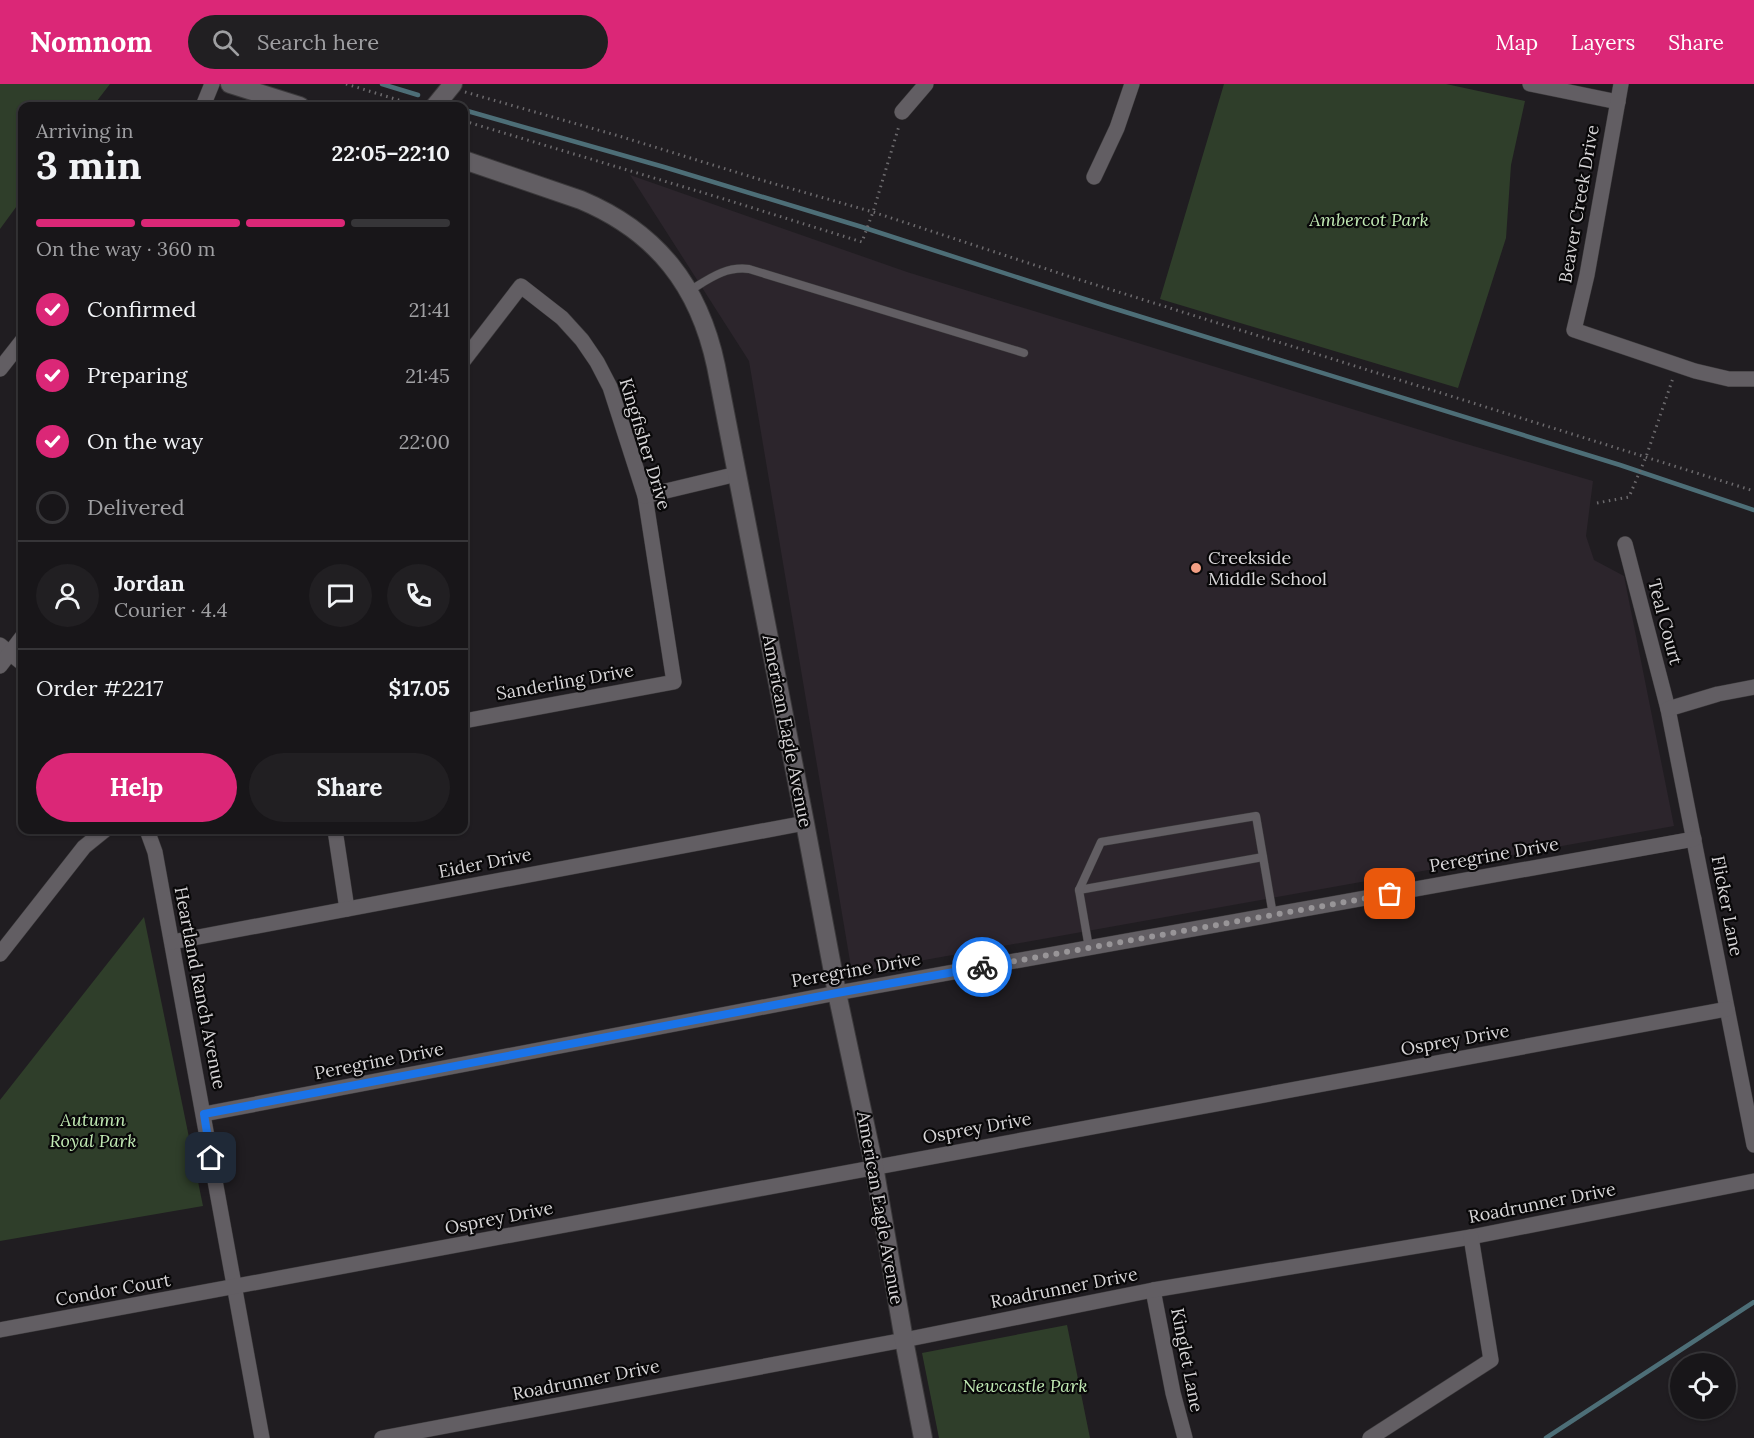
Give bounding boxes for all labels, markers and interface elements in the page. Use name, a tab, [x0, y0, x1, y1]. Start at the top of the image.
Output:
search box	[188, 15, 608, 69]
text: Nomnom	[30, 24, 152, 60]
icon: search	[209, 26, 242, 59]
text: Search here	[257, 28, 379, 56]
text: Map	[1495, 29, 1538, 56]
text: Layers	[1571, 29, 1635, 56]
text: Share	[1668, 29, 1724, 56]
text: Arriving in	[36, 118, 133, 143]
street label: Beaver Creek Drive	[1553, 123, 1604, 285]
text: 22:05–22:10	[332, 139, 450, 167]
text: 3 min	[36, 140, 142, 190]
park label: Ambercot Park	[1308, 208, 1429, 231]
text: On the way · 360 m	[36, 236, 215, 261]
icon: check	[36, 293, 69, 326]
text: Confirmed	[87, 295, 196, 323]
text: 21:41	[409, 297, 450, 322]
icon: check	[36, 359, 69, 392]
text: Preparing	[87, 361, 187, 389]
text: 21:45	[405, 363, 450, 388]
street label: Kingfisher Drive	[615, 375, 677, 513]
icon: check	[36, 425, 69, 458]
text: On the way	[87, 427, 203, 455]
text: 22:00	[399, 429, 450, 454]
text: Delivered	[87, 493, 185, 521]
place label: Creekside Middle School	[1208, 546, 1327, 590]
marker: Creekside Middle School	[1189, 561, 1203, 575]
button: person	[36, 564, 99, 627]
button: chat	[309, 564, 372, 627]
button: phone	[387, 564, 450, 627]
text: Jordan	[114, 569, 185, 597]
street label: Teal Court	[1643, 576, 1688, 667]
text: Courier · 4.4	[114, 597, 228, 622]
street label: American Eagle Avenue	[757, 632, 818, 829]
street label: Sanderling Drive	[494, 658, 636, 705]
text: Order #2217	[36, 674, 163, 702]
text: $17.05	[389, 674, 450, 702]
button: Help	[36, 753, 237, 822]
button: Share	[249, 753, 450, 822]
street label: Peregrine Drive	[1427, 832, 1561, 877]
street label: Eider Drive	[436, 842, 534, 883]
street label: Flicker Lane	[1706, 854, 1749, 958]
pin	[1364, 868, 1415, 919]
icon: bag	[1373, 877, 1406, 910]
street label: Heartland Ranch Avenue	[170, 885, 231, 1091]
courier	[952, 937, 1012, 997]
street label: Peregrine Drive	[789, 947, 923, 992]
icon: bike	[966, 951, 999, 984]
street label: Osprey Drive	[1399, 1019, 1511, 1060]
street label: Peregrine Drive	[312, 1037, 446, 1084]
street label: Osprey Drive	[921, 1107, 1033, 1148]
park label: Autumn Royal Park	[49, 1108, 137, 1152]
street label: American Eagle Avenue	[852, 1109, 909, 1307]
pin	[185, 1132, 236, 1183]
icon: home	[194, 1141, 227, 1174]
street label: Roadrunner Drive	[1466, 1177, 1618, 1228]
street label: Osprey Drive	[443, 1196, 555, 1239]
street label: Roadrunner Drive	[988, 1262, 1140, 1313]
street label: Condor Court	[53, 1268, 172, 1311]
street label: Kinglet Lane	[1166, 1306, 1209, 1414]
map controls	[1670, 1353, 1736, 1419]
button: locate	[1670, 1353, 1736, 1419]
street label: Roadrunner Drive	[510, 1354, 662, 1405]
park label: Newcastle Park	[962, 1374, 1088, 1397]

